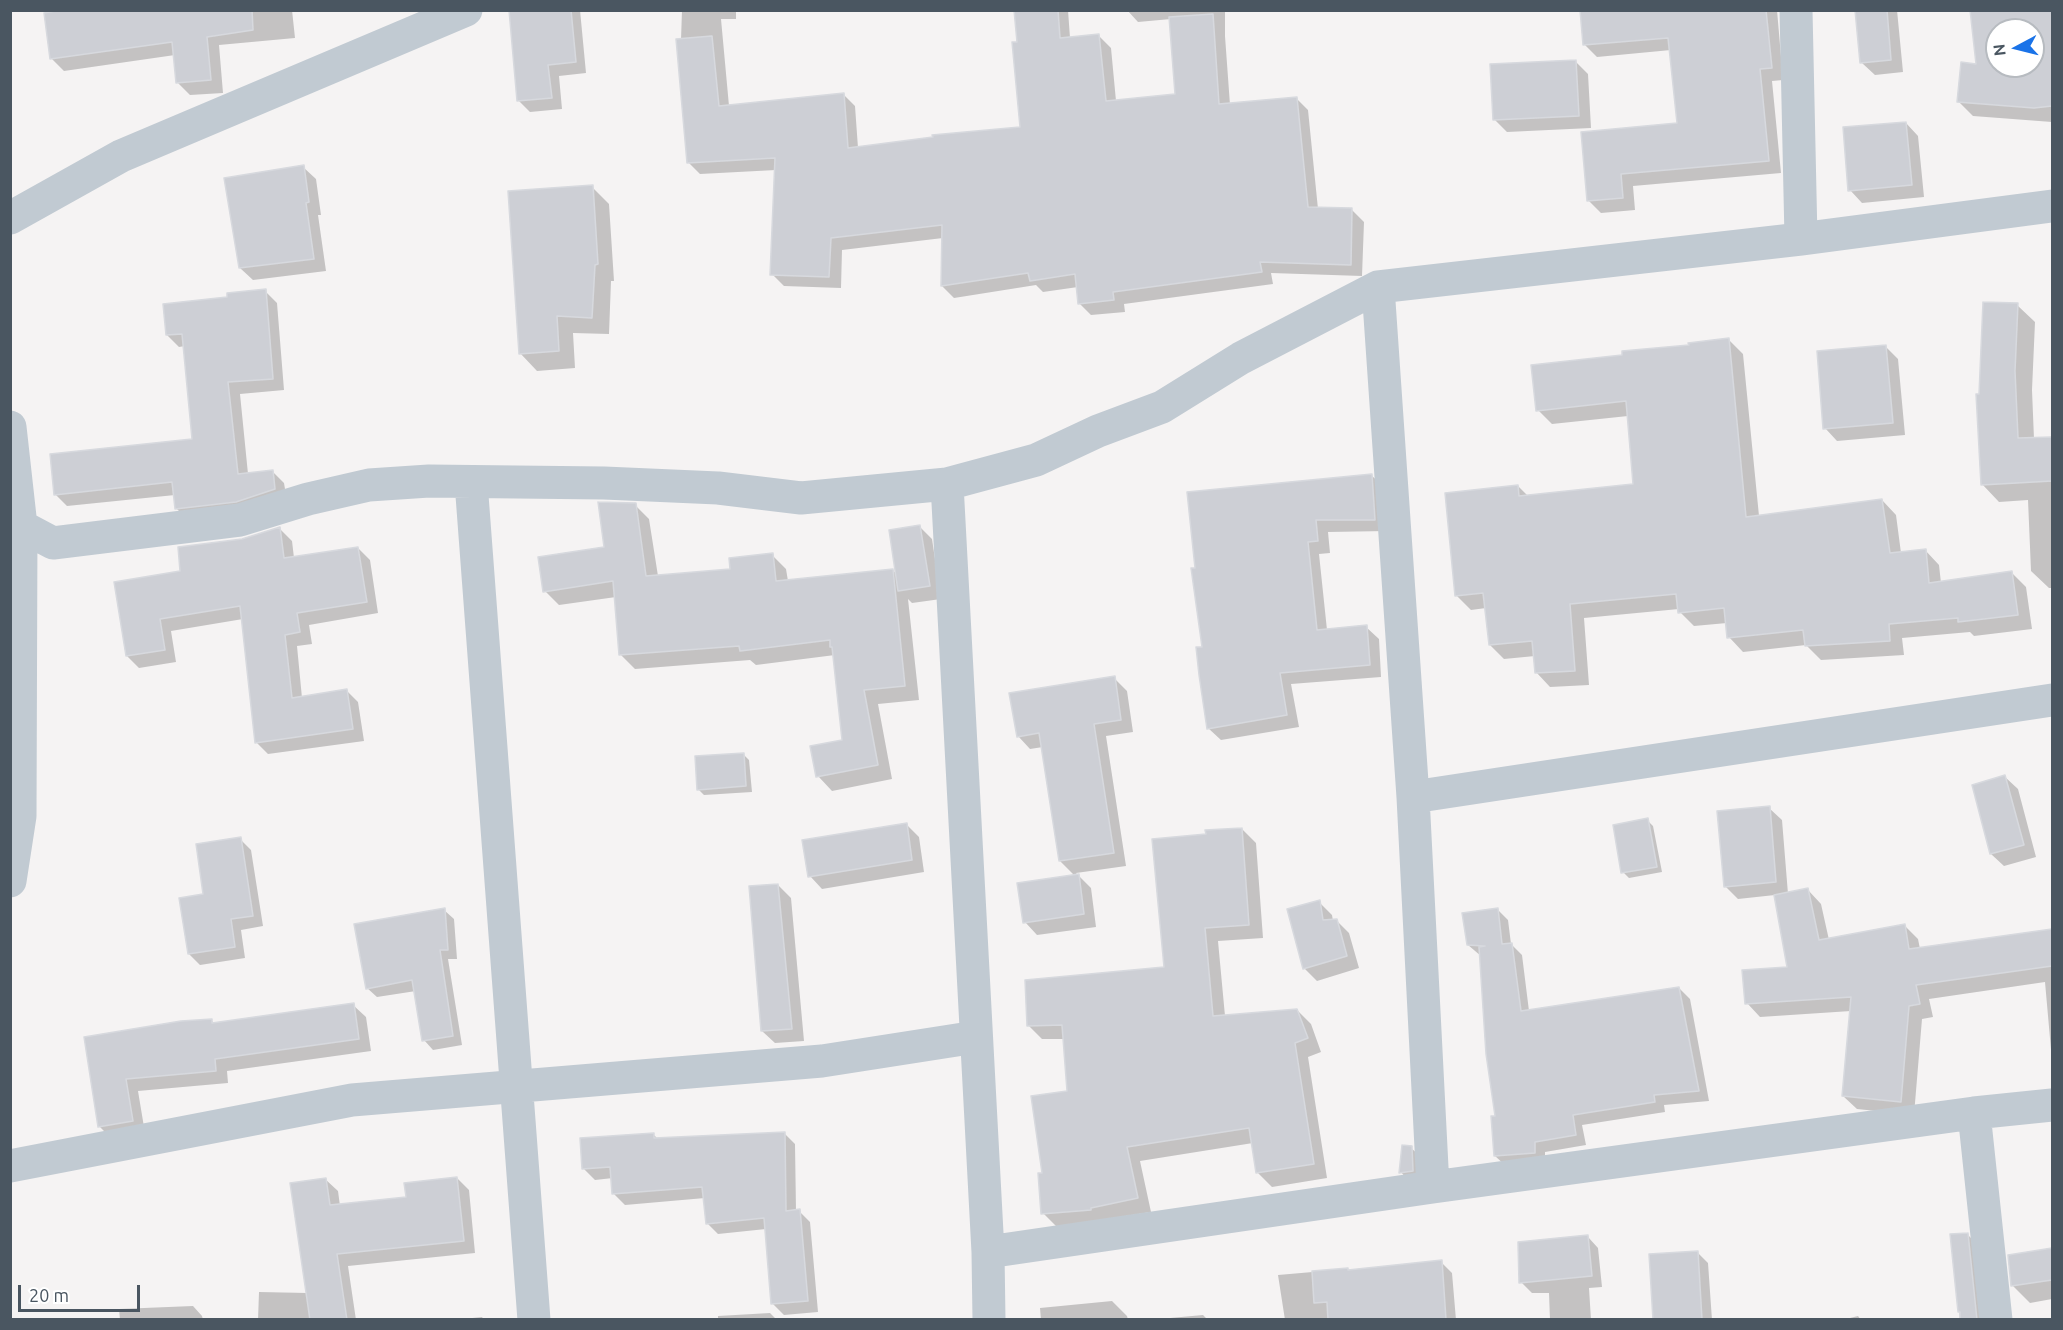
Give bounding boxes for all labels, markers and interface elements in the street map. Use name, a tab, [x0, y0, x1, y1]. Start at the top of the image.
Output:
north arrow	[1985, 18, 2045, 78]
text: N	[1989, 43, 2009, 57]
scale bar	[21, 1273, 142, 1311]
text: 20 m	[29, 1285, 69, 1305]

